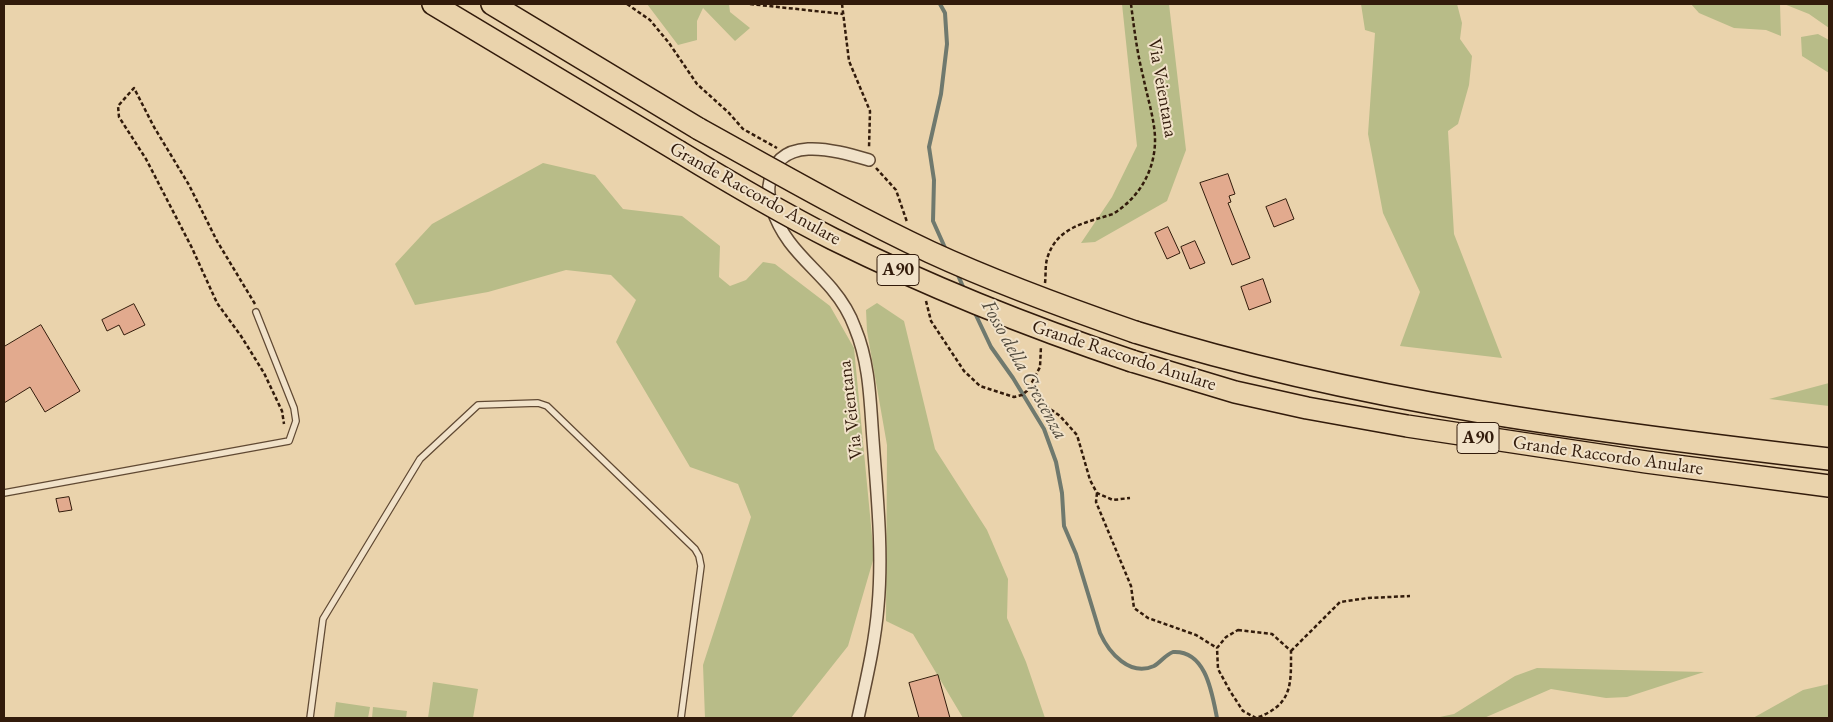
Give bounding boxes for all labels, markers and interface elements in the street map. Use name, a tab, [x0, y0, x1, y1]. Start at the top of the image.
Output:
street label: Via Veientana	[1142, 37, 1182, 139]
street label: Grande Raccordo Anulare	[665, 137, 845, 251]
road number: A90	[877, 254, 919, 286]
water label: Fosso della Crescenza	[976, 296, 1072, 444]
street label: Grande Raccordo Anulare	[1029, 315, 1219, 397]
street label: Via Veientana	[834, 359, 868, 461]
road number: A90	[1457, 422, 1499, 453]
street label: Grande Raccordo Anulare	[1511, 431, 1705, 481]

